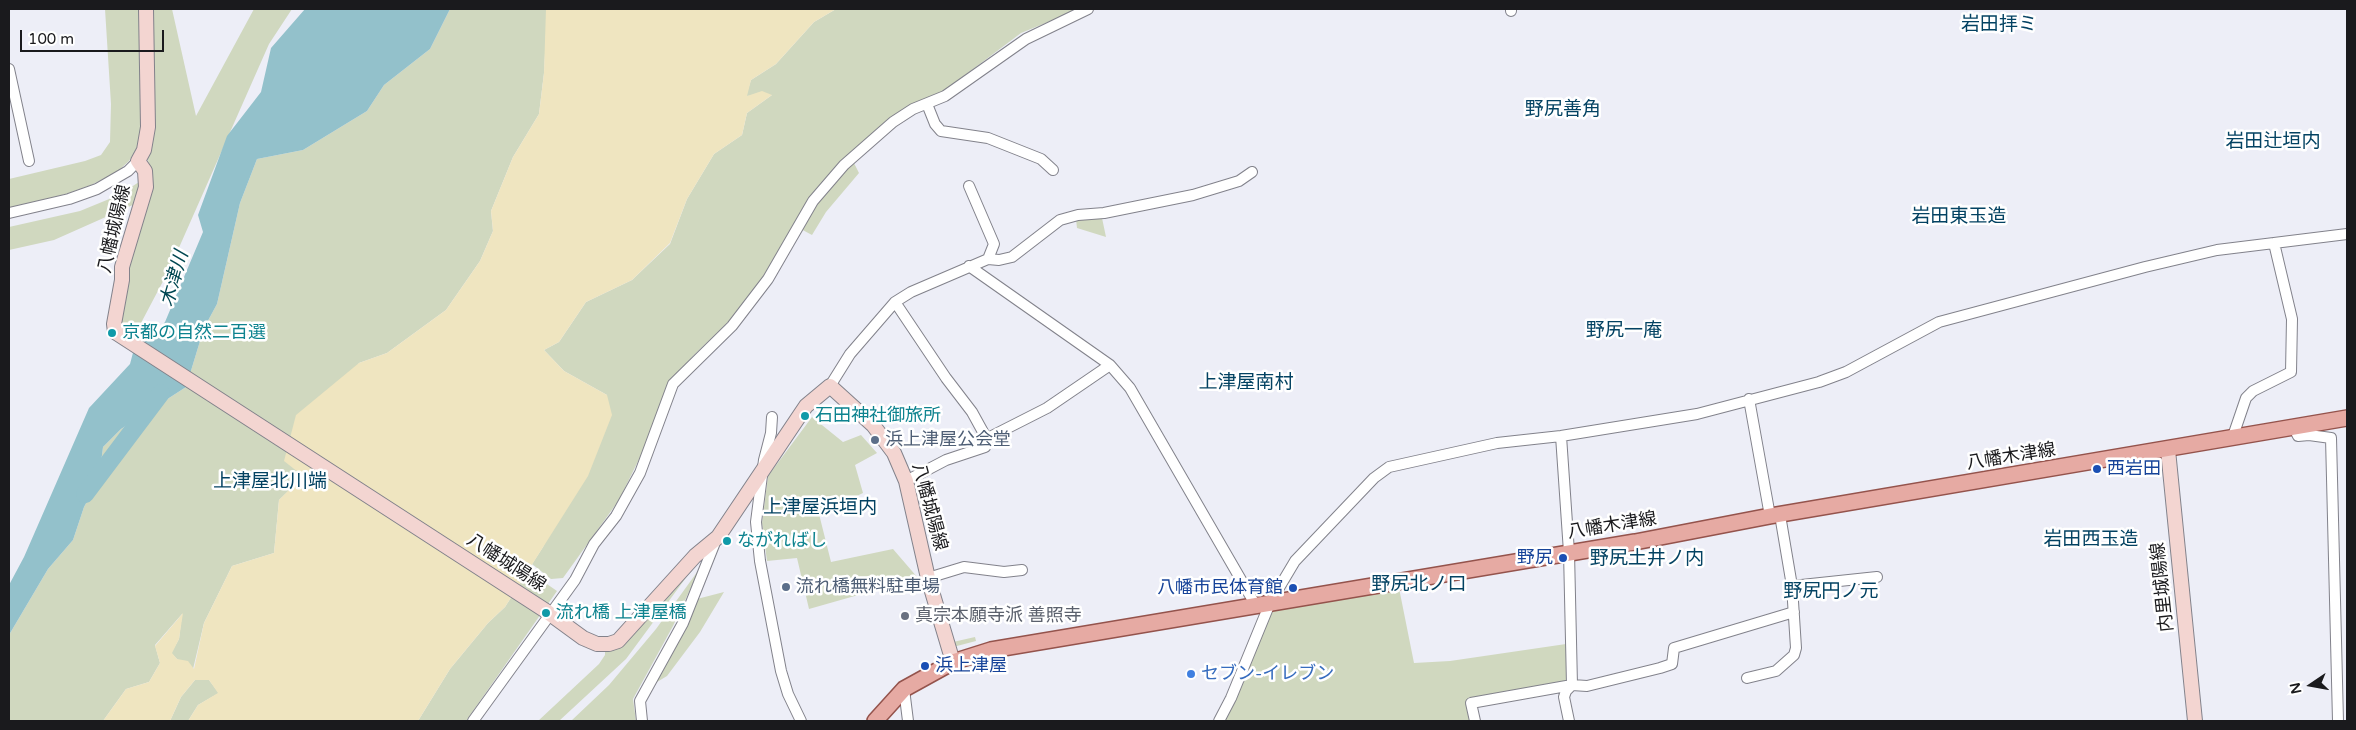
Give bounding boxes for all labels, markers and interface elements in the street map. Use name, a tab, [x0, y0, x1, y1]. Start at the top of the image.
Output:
district label: 岩田拝ミ	[1961, 14, 2037, 36]
scale bar	[22, 20, 166, 52]
text: 100 m	[28, 30, 74, 48]
district label: 野尻善角	[1525, 99, 1601, 121]
district label: 岩田辻垣内	[2226, 131, 2320, 153]
street label: 八幡城陽線	[94, 183, 136, 275]
district label: 岩田東玉造	[1912, 206, 2006, 228]
water label: 木津川	[156, 248, 194, 310]
district label: 野尻一庵	[1586, 320, 1662, 342]
place label: 京都の自然二百選	[122, 322, 266, 344]
marker: 京都の自然二百選	[106, 327, 118, 339]
district label: 上津屋南村	[1199, 372, 1293, 394]
place label: 石田神社御旅所	[815, 405, 941, 427]
marker: 石田神社御旅所	[799, 410, 811, 422]
place label: 浜上津屋公会堂	[885, 429, 1011, 451]
marker: 浜上津屋公会堂	[869, 434, 881, 446]
street label: 八幡木津線	[1965, 439, 2057, 475]
place label: 西岩田	[2107, 458, 2161, 480]
street label: 八幡城陽線	[907, 461, 951, 553]
marker: 西岩田	[2091, 463, 2103, 475]
district label: 上津屋北川端	[213, 471, 327, 493]
district label: 上津屋浜垣内	[763, 497, 877, 519]
street label: 八幡木津線	[1566, 508, 1658, 544]
street label: 八幡城陽線	[462, 529, 550, 597]
district label: 岩田西玉造	[2044, 529, 2138, 551]
place label: ながればし	[737, 530, 827, 552]
marker: ながればし	[721, 535, 733, 547]
street label: 内里城陽線	[2148, 541, 2178, 633]
place label: 野尻	[1517, 547, 1553, 569]
district label: 野尻土井ノ内	[1590, 548, 1704, 570]
marker: 野尻	[1557, 552, 1569, 564]
district label: 野尻北ノ口	[1372, 574, 1466, 596]
place label: 流れ橋無料駐車場	[796, 576, 940, 598]
place label: 八幡市民体育館	[1157, 577, 1283, 599]
marker: 流れ橋無料駐車場	[780, 581, 792, 593]
district label: 野尻円ノ元	[1784, 581, 1878, 603]
marker: 八幡市民体育館	[1287, 582, 1299, 594]
place label: 流れ橋 上津屋橋	[556, 602, 687, 624]
place label: 真宗本願寺派 善照寺	[915, 605, 1082, 627]
marker: 流れ橋 上津屋橋	[540, 607, 552, 619]
marker: 真宗本願寺派 善照寺	[899, 610, 911, 622]
place label: 浜上津屋	[935, 655, 1007, 677]
marker: 浜上津屋	[919, 660, 931, 672]
north arrow	[2286, 660, 2336, 710]
place label: セブン-イレブン	[1201, 663, 1334, 685]
marker: セブン-イレブン	[1185, 668, 1197, 680]
text: N	[2286, 681, 2305, 695]

